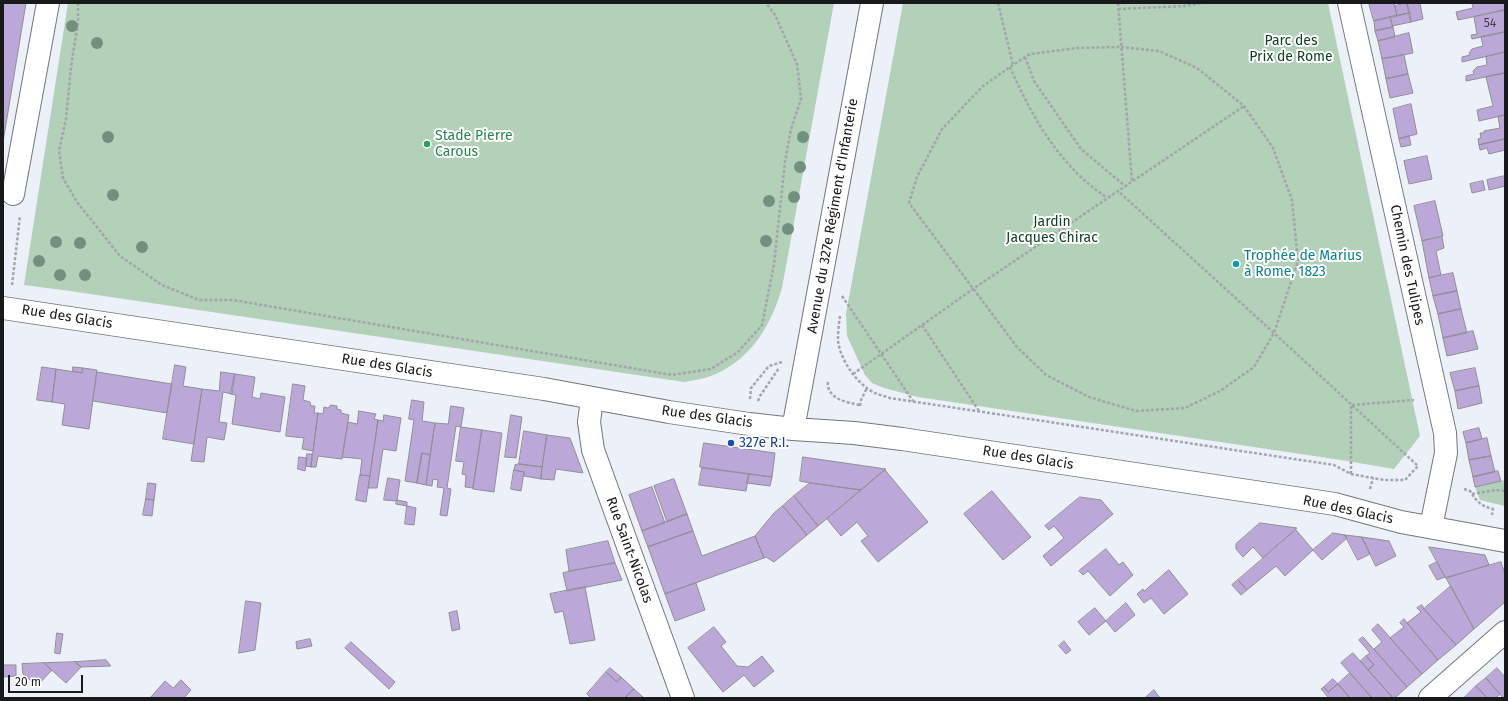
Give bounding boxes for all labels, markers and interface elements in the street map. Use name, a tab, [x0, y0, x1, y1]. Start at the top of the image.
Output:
house number: 54	[1484, 17, 1496, 31]
park label: Parc des Prix de Rome	[1249, 33, 1333, 66]
street label: Avenue du 327e Régiment d'Infanterie	[804, 97, 862, 335]
place label: Stade Pierre Carous	[435, 128, 513, 160]
marker: Stade Pierre Carous	[422, 139, 432, 149]
street label: Chemin des Tulipes	[1386, 203, 1428, 327]
park label: Jardin Jacques Chirac	[1006, 214, 1098, 246]
place label: Trophée de Marius à Rome, 1823	[1244, 248, 1362, 280]
marker: Trophée de Marius à Rome, 1823	[1231, 259, 1241, 269]
street label: Rue des Glacis	[20, 302, 114, 332]
street label: Rue des Glacis	[340, 351, 434, 381]
street label: Rue des Glacis	[660, 402, 754, 432]
place label: 327e R.I.	[739, 435, 789, 451]
marker: 327e R.I.	[726, 438, 736, 448]
street label: Rue des Glacis	[981, 443, 1075, 473]
street label: Rue des Glacis	[1301, 492, 1395, 528]
street label: Rue Saint-Nicolas	[602, 495, 656, 605]
scale bar	[10, 667, 85, 693]
text: 20 m	[15, 675, 41, 689]

